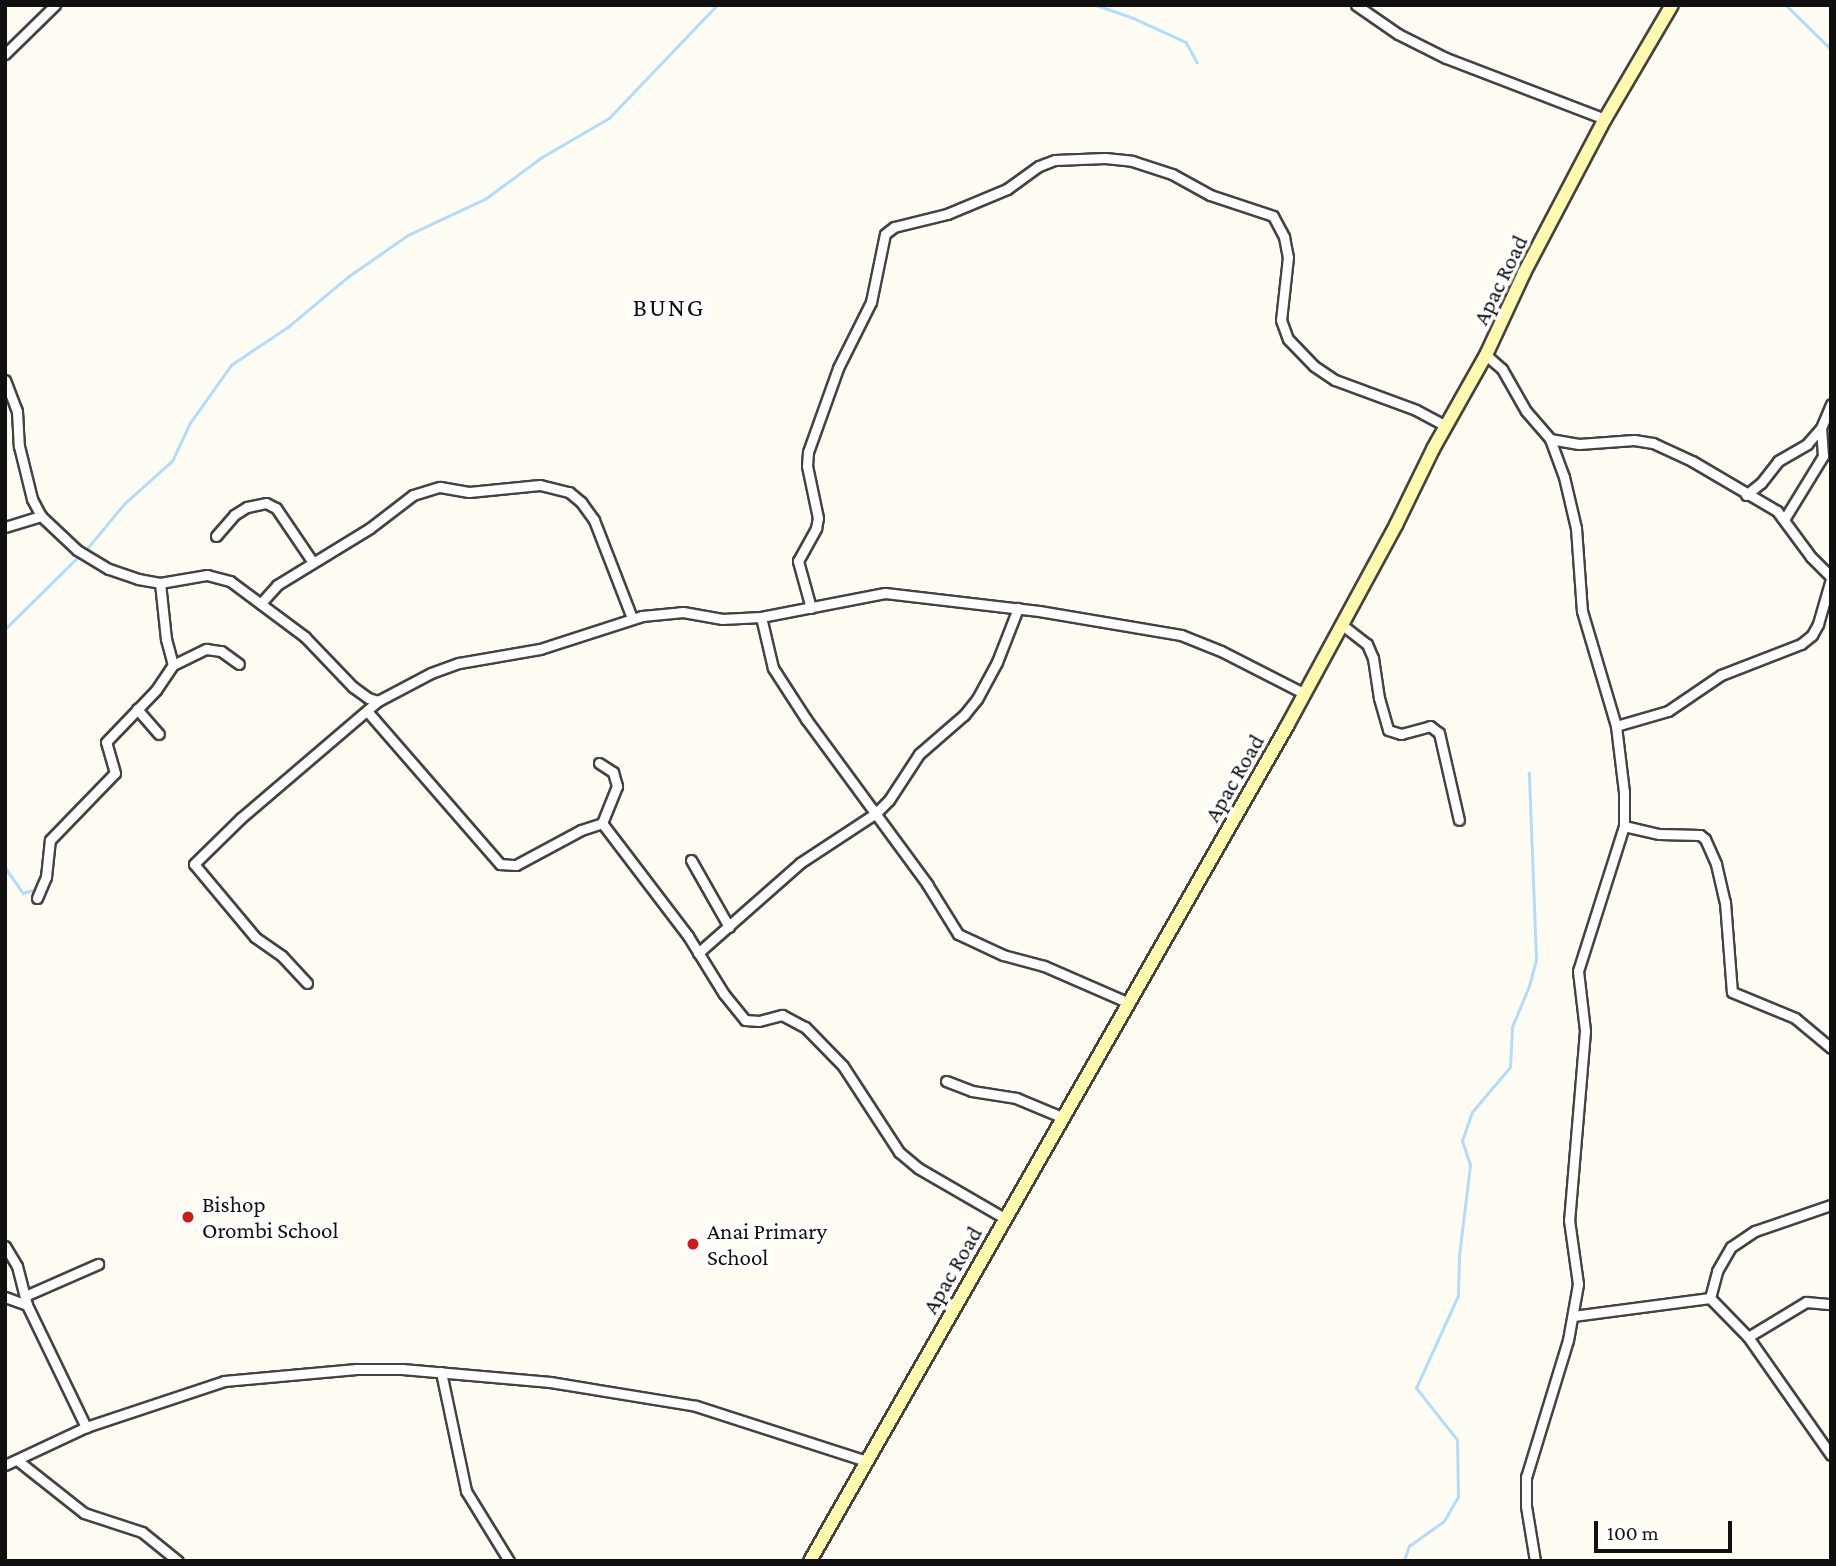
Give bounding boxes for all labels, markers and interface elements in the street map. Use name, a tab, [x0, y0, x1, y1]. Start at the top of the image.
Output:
street label: Apac Road	[1466, 231, 1534, 329]
district label: BUNG	[633, 292, 705, 324]
street label: Apac Road	[1198, 729, 1270, 827]
place label: Bishop Orombi School	[202, 1190, 339, 1244]
marker: Bishop Orombi School	[180, 1209, 196, 1225]
place label: Anai Primary School	[707, 1217, 827, 1271]
street label: Apac Road	[916, 1221, 988, 1319]
marker: Anai Primary School	[685, 1236, 701, 1252]
scale bar	[1598, 1506, 1736, 1550]
text: 100 m	[1607, 1521, 1659, 1545]

